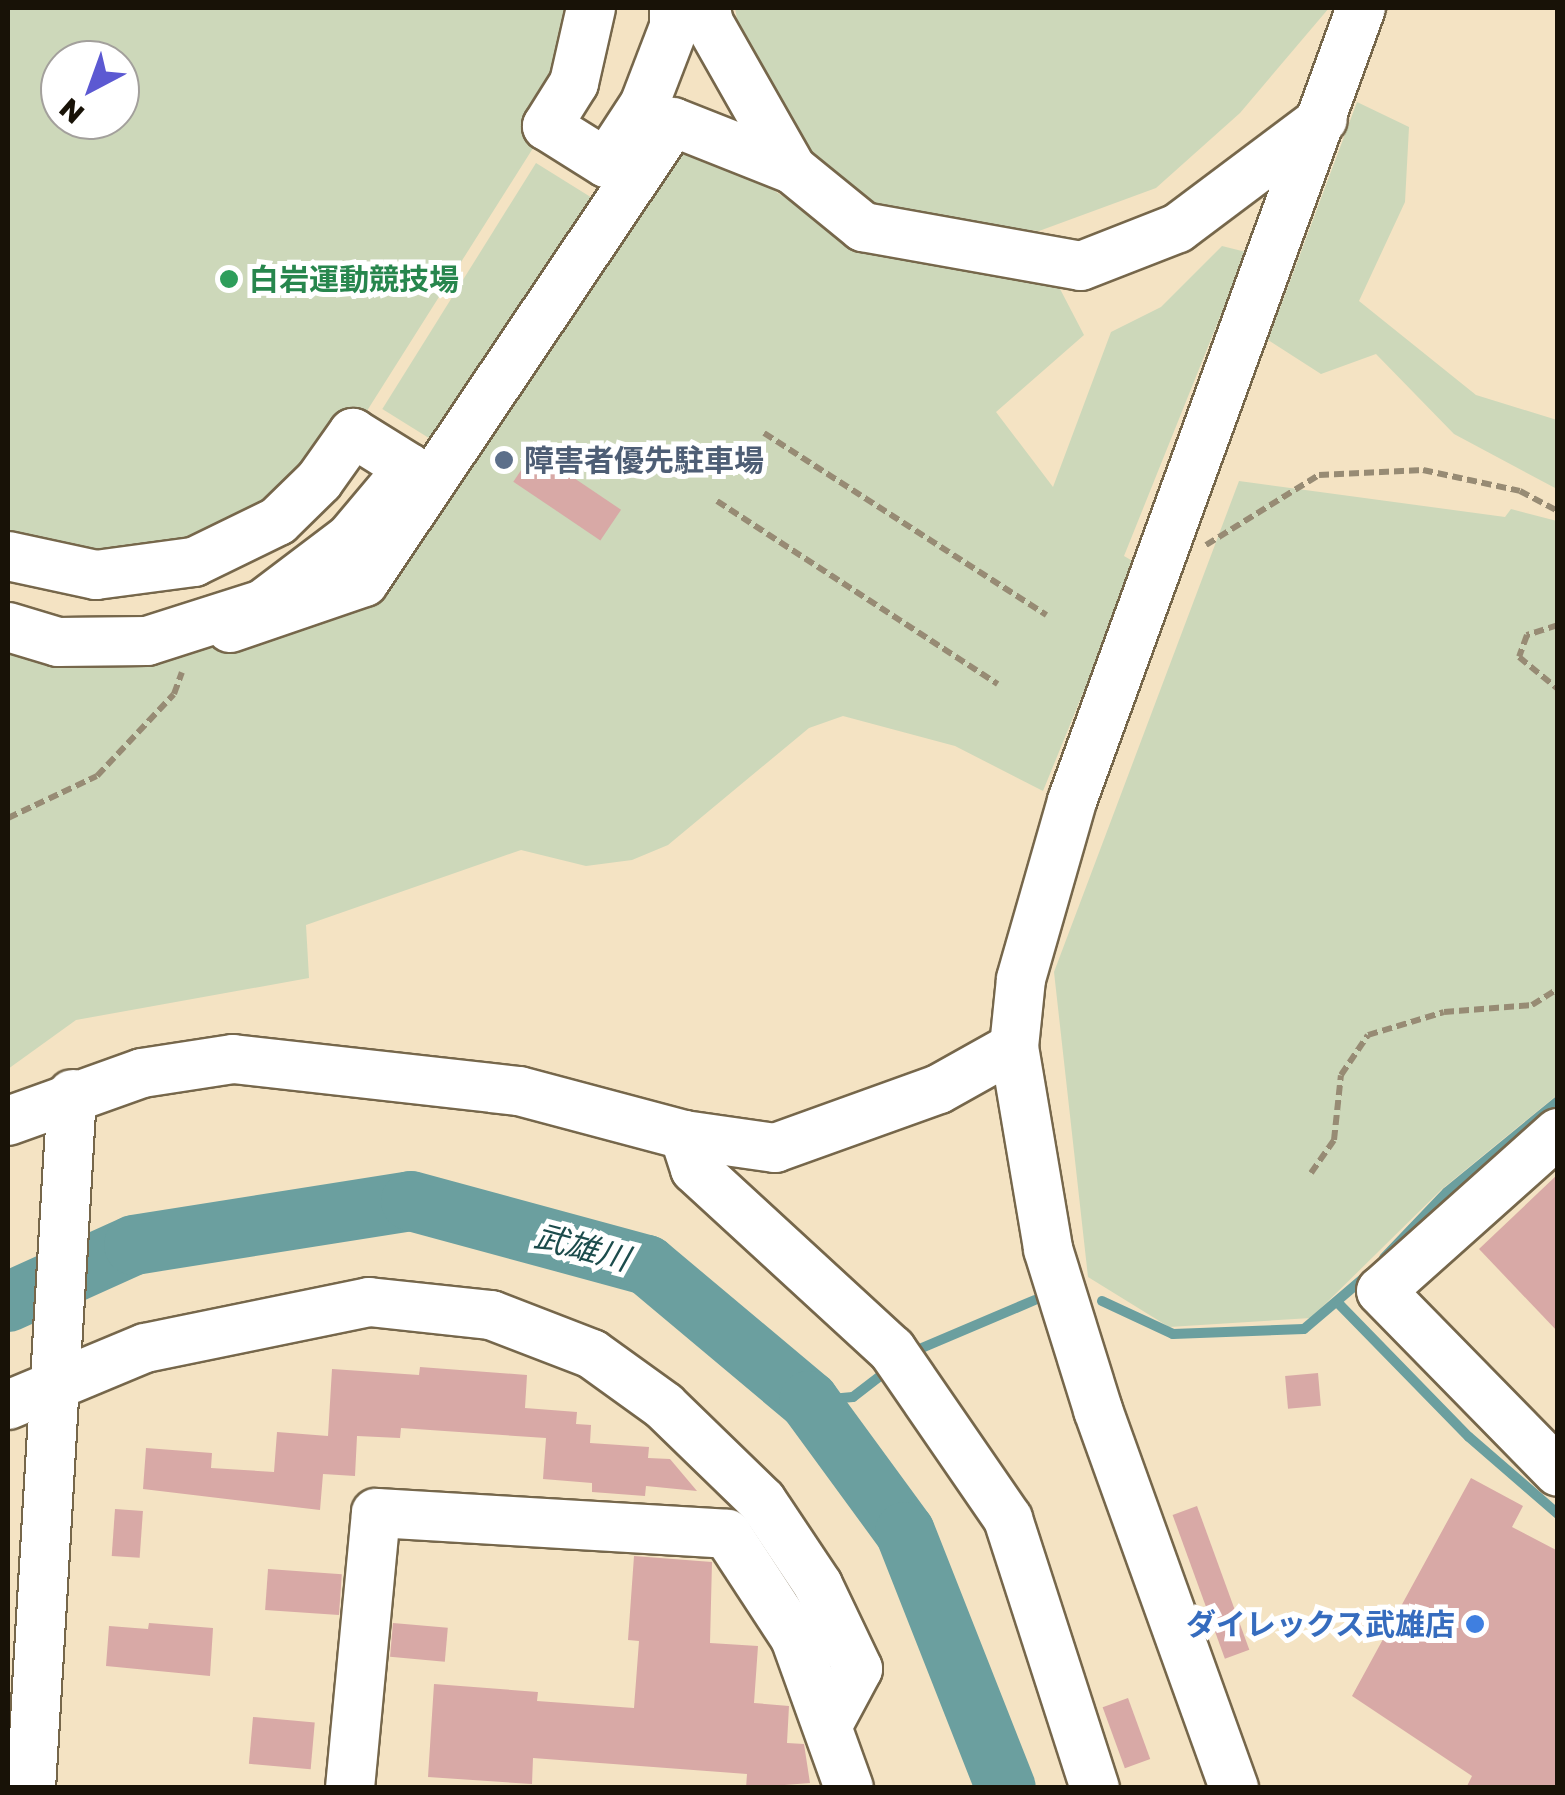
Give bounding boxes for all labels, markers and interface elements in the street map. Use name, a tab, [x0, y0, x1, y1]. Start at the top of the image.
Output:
north arrow	[40, 40, 140, 140]
text: N	[52, 92, 90, 131]
place label: 白岩運動競技場	[249, 261, 459, 297]
marker: 白岩運動競技場	[218, 268, 240, 290]
place label: 障害者優先駐車場	[524, 442, 764, 478]
marker: 障害者優先駐車場	[493, 449, 515, 471]
water label: 武雄川	[531, 1216, 633, 1278]
place label: ダイレックス武雄店	[1185, 1606, 1455, 1642]
marker: ダイレックス武雄店	[1464, 1613, 1486, 1635]

